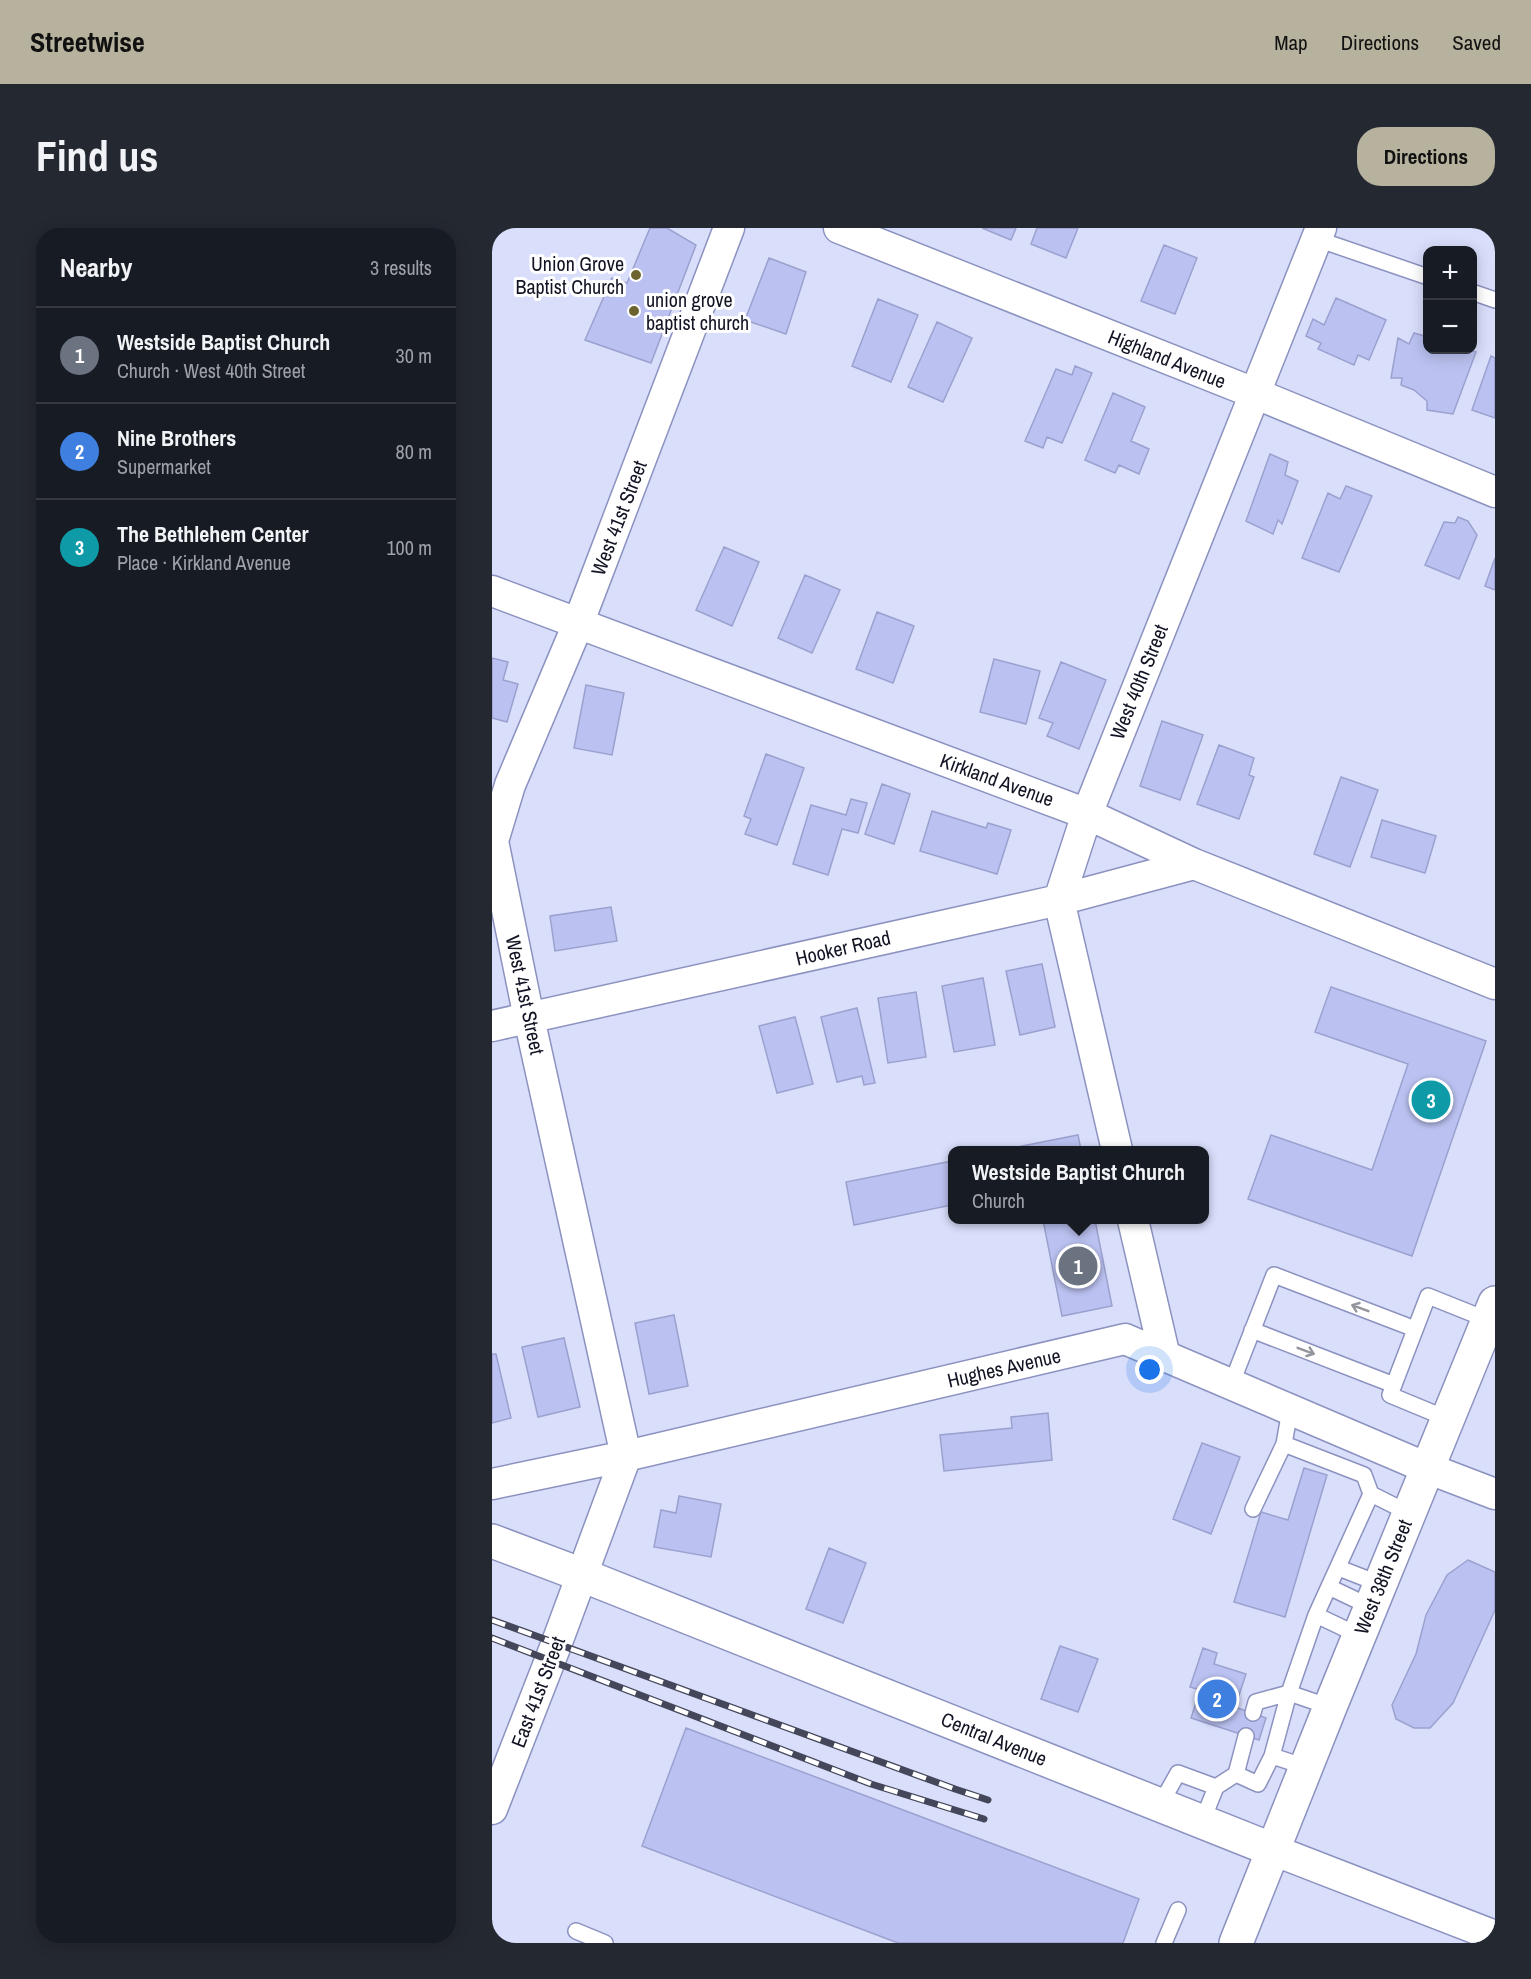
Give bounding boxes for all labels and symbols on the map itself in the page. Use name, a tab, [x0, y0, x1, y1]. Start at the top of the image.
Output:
place label: Union Grove Baptist Church	[516, 250, 624, 300]
marker: Union Grove Baptist Church	[629, 268, 643, 282]
place label: union grove baptist church	[646, 286, 749, 336]
marker: union grove baptist church	[627, 304, 641, 318]
street label: Highland Avenue	[1104, 323, 1230, 394]
street label: West 41st Street	[584, 456, 653, 579]
street label: West 40th Street	[1103, 620, 1174, 743]
street label: Kirkland Avenue	[937, 746, 1058, 813]
street label: Hooker Road	[793, 923, 893, 972]
street label: West 41st Street	[500, 933, 551, 1057]
pin: 3	[1412, 1078, 1450, 1122]
pin: 1	[1058, 1244, 1098, 1288]
one-way arrow	[1351, 1302, 1370, 1313]
street label: Hughes Avenue	[945, 1341, 1063, 1394]
one-way arrow	[1297, 1347, 1315, 1358]
your location	[1135, 1355, 1164, 1384]
street label: West 38th Street	[1347, 1515, 1418, 1638]
street label: East 41st Street	[504, 1632, 571, 1751]
pin: 2	[1198, 1676, 1236, 1722]
street label: Central Avenue	[937, 1705, 1051, 1772]

